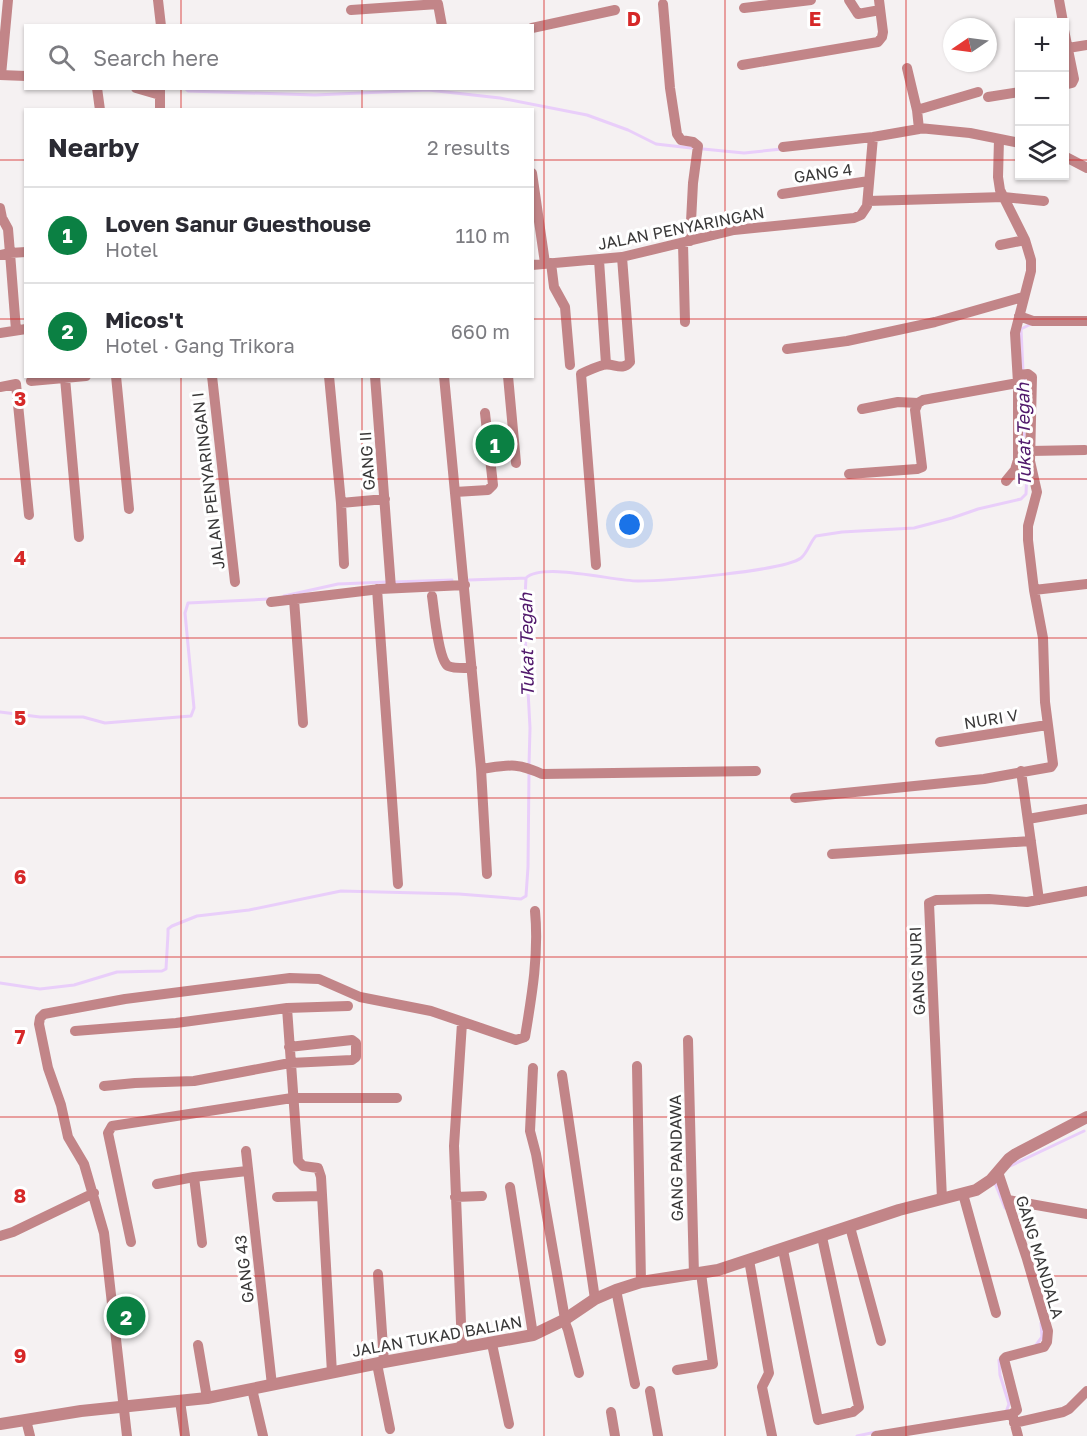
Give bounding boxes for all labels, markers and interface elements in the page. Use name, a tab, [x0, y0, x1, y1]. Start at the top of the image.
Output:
text: D	[627, 6, 641, 30]
text: E	[809, 6, 821, 30]
north arrow	[943, 18, 997, 72]
map controls	[1015, 18, 1069, 180]
button: +	[1015, 18, 1069, 72]
search box	[24, 24, 534, 90]
icon: search	[45, 41, 78, 74]
text: Search here	[93, 44, 219, 71]
button: −	[1015, 72, 1069, 126]
button: layers	[1015, 126, 1069, 180]
text: Nearby	[48, 132, 139, 163]
text: 2 results	[427, 135, 510, 159]
street label: GANG 4	[792, 159, 854, 187]
street label: JALAN PENYARINGAN	[596, 202, 766, 254]
text: Loven Sanur Guesthouse	[105, 210, 371, 237]
text: 1	[62, 223, 73, 247]
text: 110 m	[456, 223, 510, 247]
text: Hotel	[105, 237, 158, 261]
text: Micos't	[105, 306, 183, 333]
text: 2	[61, 319, 74, 343]
text: 660 m	[451, 319, 510, 343]
text: Hotel · Gang Trikora	[105, 333, 295, 357]
water label: Tukat Tegah	[1011, 382, 1035, 487]
text: 3	[14, 386, 26, 410]
street label: JALAN PENYARINGAN I	[187, 391, 229, 571]
pin: 1	[476, 422, 514, 466]
street label: GANG II	[355, 431, 379, 491]
your location	[615, 510, 644, 539]
text: 4	[14, 545, 26, 569]
water label: Tukat Tegah	[514, 592, 538, 697]
text: 5	[14, 705, 26, 729]
street label: NURI V	[963, 705, 1020, 733]
text: 6	[14, 864, 26, 888]
street label: GANG NURI	[905, 926, 929, 1016]
text: 7	[15, 1024, 26, 1048]
street label: GANG PANDAWA	[665, 1094, 687, 1222]
text: 8	[14, 1183, 26, 1207]
street label: GANG MANDALA	[1012, 1193, 1068, 1321]
street label: GANG 43	[230, 1234, 258, 1304]
pin: 2	[106, 1294, 146, 1338]
street label: JALAN TUKAD BALIAN	[350, 1311, 524, 1361]
text: 9	[14, 1343, 26, 1367]

